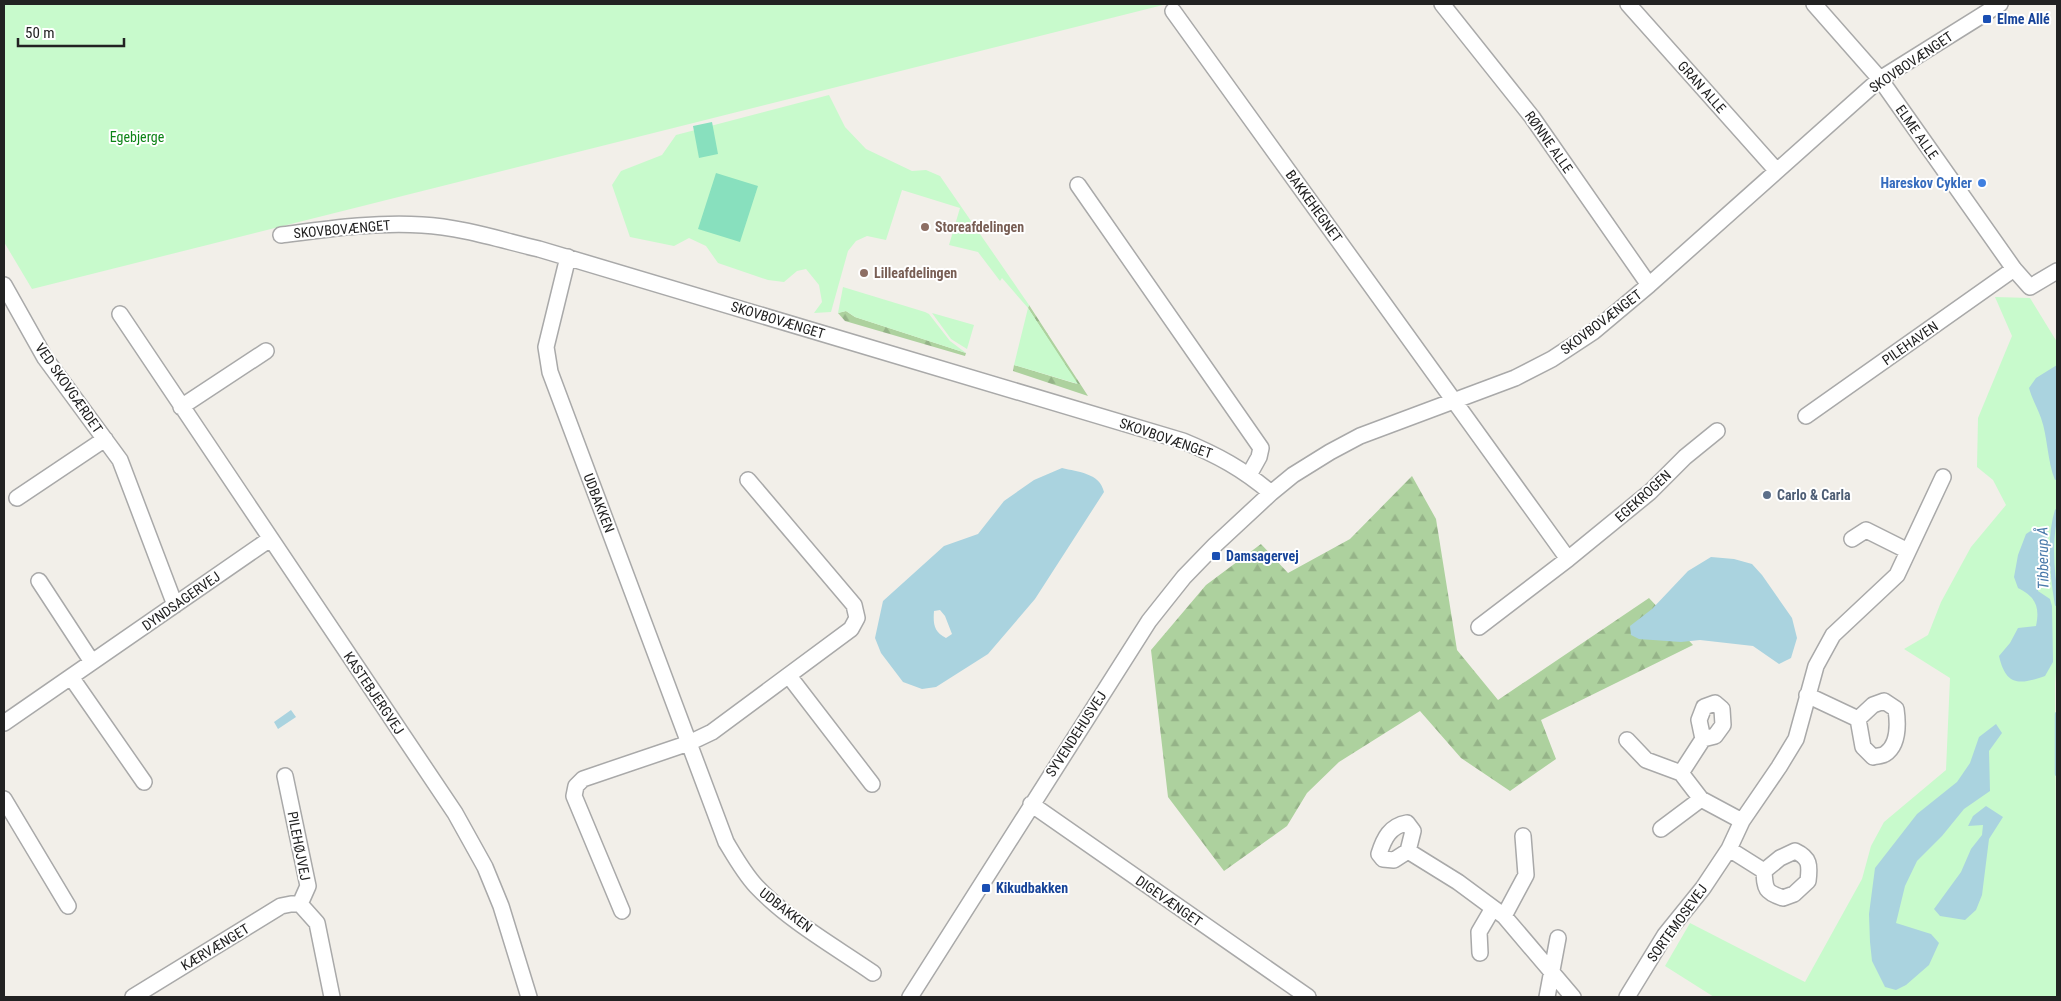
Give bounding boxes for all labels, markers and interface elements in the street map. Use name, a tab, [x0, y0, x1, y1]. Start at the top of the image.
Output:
place label: Elme Allé	[1997, 11, 2050, 27]
marker: Elme Allé	[1981, 13, 1993, 25]
scale bar	[18, 15, 124, 47]
text: 50 m	[25, 24, 55, 42]
street label: SKOVBOVÆNGET	[1866, 28, 1956, 96]
street label: GRAN ALLE	[1675, 58, 1729, 116]
street label: ELME ALLE	[1892, 102, 1942, 162]
street label: RØNNE ALLE	[1522, 108, 1576, 176]
park label: Egebjerge	[110, 129, 165, 145]
street label: BAKKEHEGNET	[1283, 167, 1345, 245]
place label: Hareskov Cykler	[1880, 175, 1972, 191]
marker: Hareskov Cykler	[1976, 177, 1988, 189]
street label: SKOVBOVÆNGET	[293, 217, 391, 241]
place label: Storeafdelingen	[935, 219, 1024, 235]
marker: Storeafdelingen	[919, 221, 931, 233]
place label: Lilleafdelingen	[874, 265, 957, 281]
marker: Lilleafdelingen	[858, 267, 870, 279]
street label: SKOVBOVÆNGET	[1557, 286, 1645, 358]
street label: SKOVBOVÆNGET	[729, 298, 827, 342]
street label: PILEHAVEN	[1879, 318, 1941, 368]
street label: VED SKOVGÆRDET	[32, 340, 106, 436]
street label: SKOVBOVÆNGET	[1117, 415, 1215, 461]
street label: EGEKROGEN	[1612, 467, 1674, 525]
street label: UDBAKKEN	[580, 471, 618, 535]
place label: Carlo & Carla	[1777, 487, 1851, 503]
marker: Carlo & Carla	[1761, 489, 1773, 501]
water label: Tibberup Å	[2033, 527, 2053, 589]
place label: Damsagervej	[1226, 548, 1299, 564]
marker: Damsagervej	[1210, 550, 1222, 562]
street label: DYNDSAGERVEJ	[139, 568, 223, 634]
street label: KASTEBJERGVEJ	[341, 649, 407, 737]
street label: SYVENDEHUSVEJ	[1042, 688, 1110, 780]
street label: PILEHØJVEJ	[284, 810, 314, 882]
street label: DIGEVÆNGET	[1133, 872, 1205, 930]
place label: Kikudbakken	[996, 880, 1068, 896]
street label: SORTEMOSEVEJ	[1644, 881, 1710, 965]
marker: Kikudbakken	[980, 882, 992, 894]
street label: UDBAKKEN	[756, 884, 816, 936]
street label: KÆRVÆNGET	[178, 920, 252, 974]

